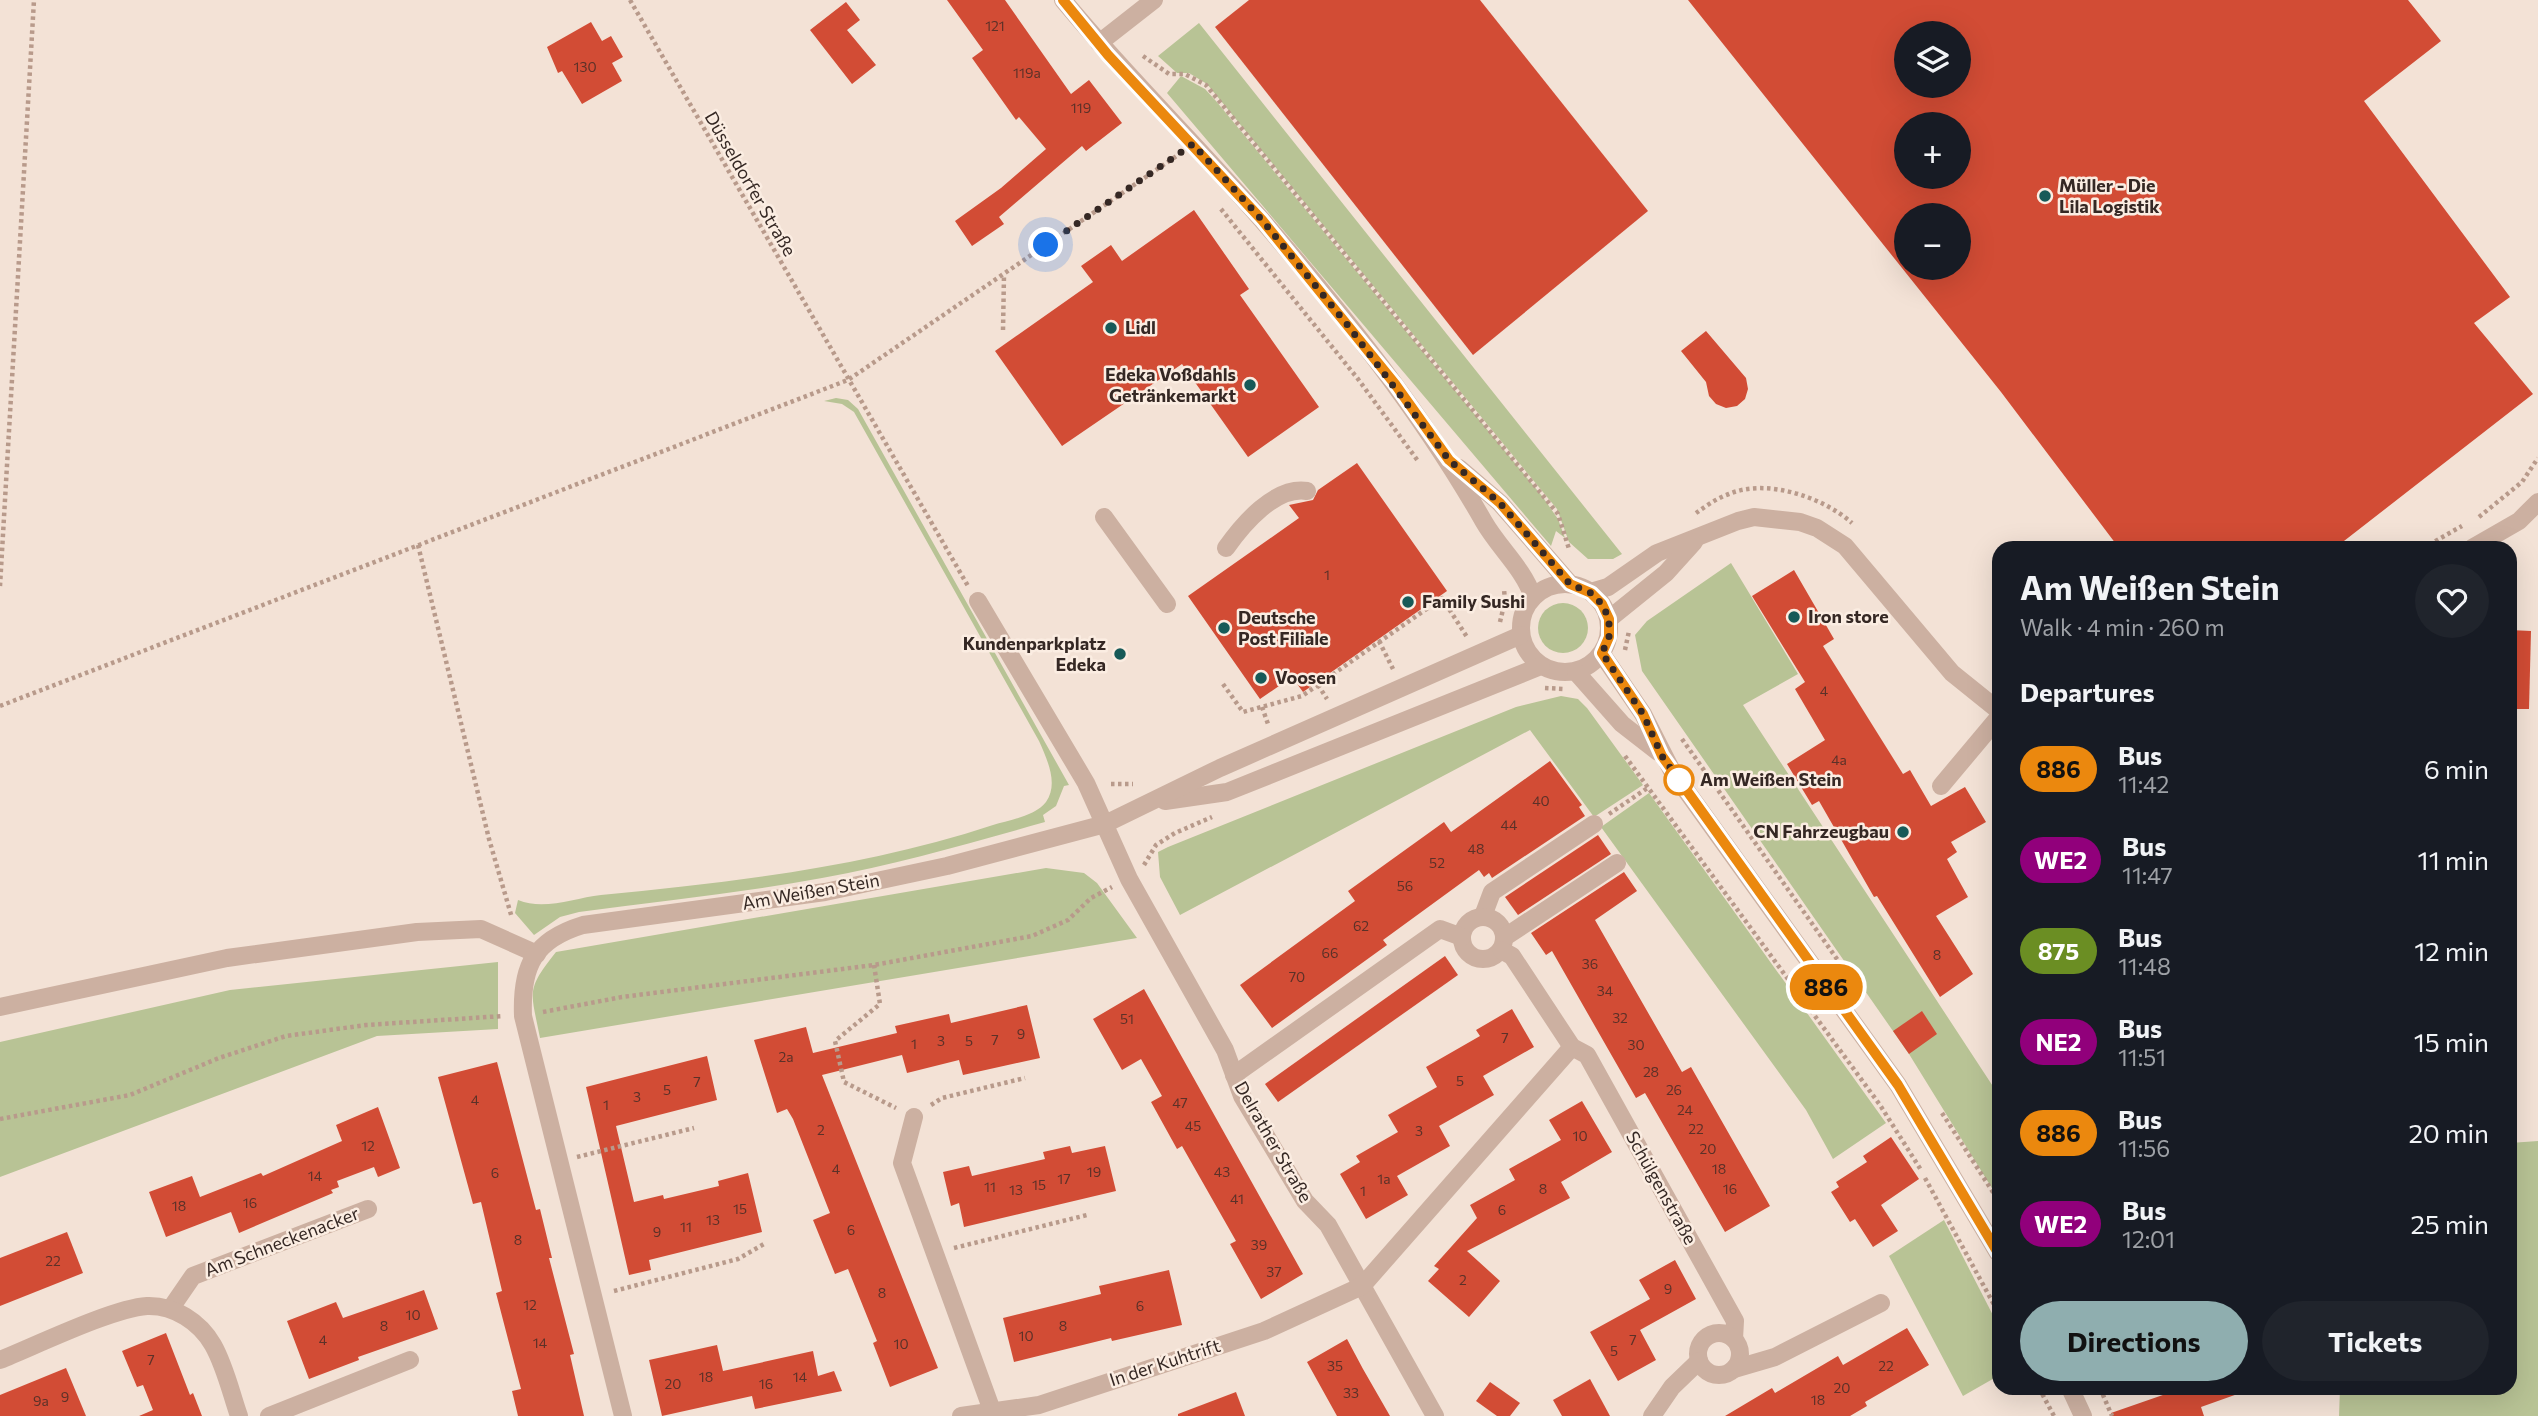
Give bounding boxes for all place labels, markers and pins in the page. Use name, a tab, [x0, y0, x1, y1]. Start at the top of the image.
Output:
place label: Müller - Die Lila Logistik	[2059, 174, 2160, 217]
marker: Müller - Die Lila Logistik	[2037, 188, 2053, 204]
place label: Lidl	[1125, 316, 1156, 338]
marker: Lidl	[1103, 320, 1119, 336]
place label: Edeka Voßdahls Getränkemarkt	[1105, 363, 1236, 406]
marker: Edeka Voßdahls Getränkemarkt	[1242, 377, 1258, 393]
place label: Family Sushi	[1422, 590, 1525, 612]
marker: Family Sushi	[1400, 594, 1416, 610]
place label: Iron store	[1808, 605, 1889, 627]
place label: Deutsche Post Filiale	[1238, 606, 1329, 649]
marker: Iron store	[1786, 609, 1802, 625]
marker: Deutsche Post Filiale	[1216, 620, 1232, 636]
place label: Kundenparkplatz Edeka	[963, 632, 1106, 675]
marker: Kundenparkplatz Edeka	[1112, 646, 1128, 662]
place label: Voosen	[1275, 666, 1336, 688]
marker: Voosen	[1253, 670, 1269, 686]
marker: Am Weißen Stein	[1664, 765, 1694, 795]
place label: Am Weißen Stein	[1700, 768, 1842, 790]
place label: CN Fahrzeugbau	[1753, 820, 1889, 842]
marker: CN Fahrzeugbau	[1895, 824, 1911, 840]

